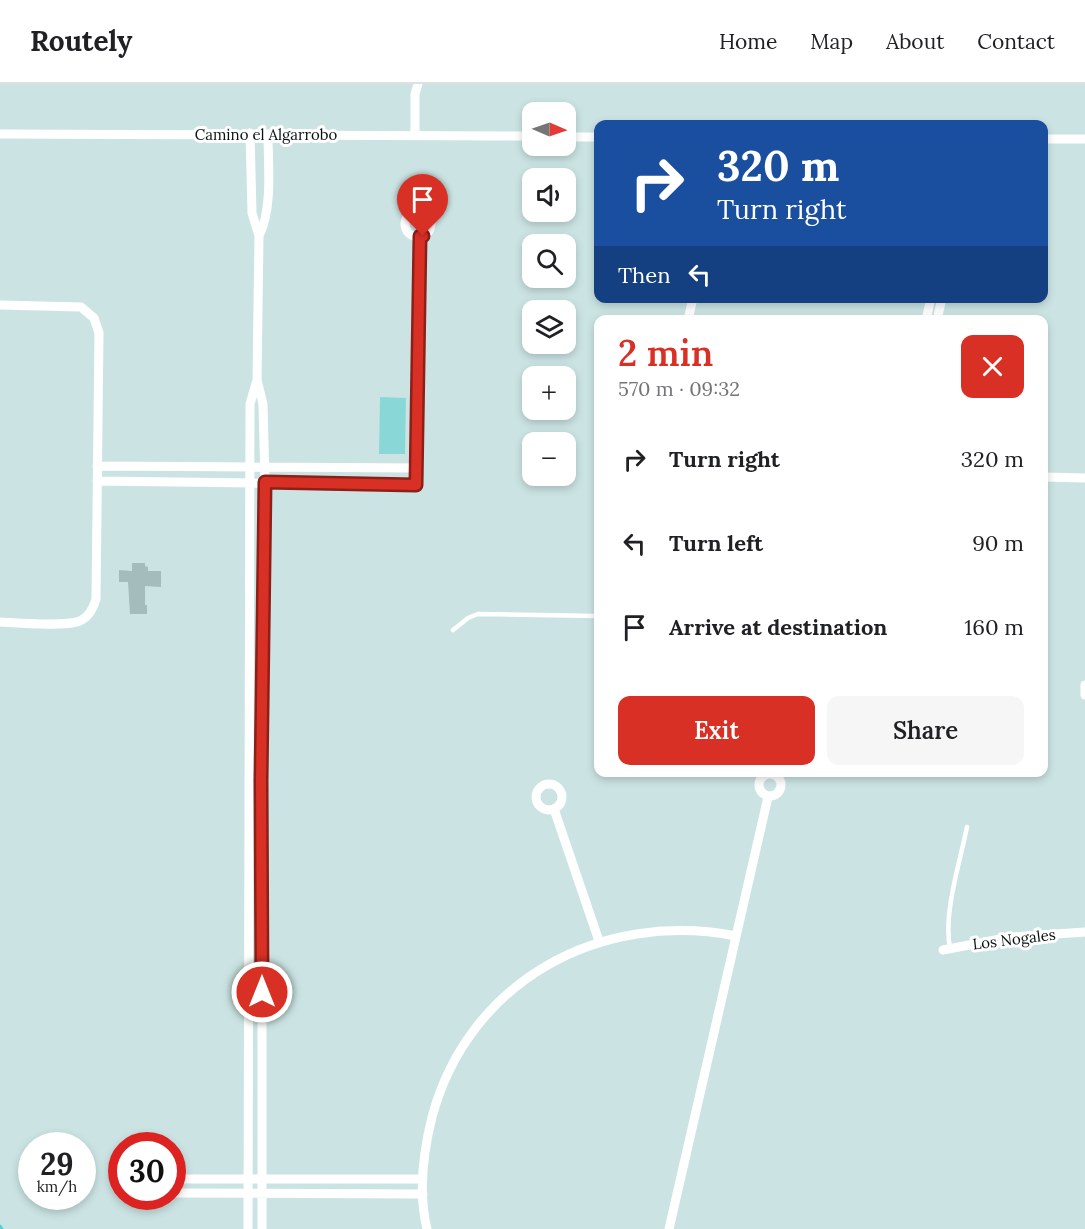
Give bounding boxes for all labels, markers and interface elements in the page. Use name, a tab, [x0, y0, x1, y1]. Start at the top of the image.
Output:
text: Routely	[30, 23, 132, 59]
text: Home	[719, 28, 777, 55]
text: Map	[810, 28, 853, 55]
text: About	[886, 28, 944, 55]
text: Contact	[977, 28, 1055, 55]
north arrow	[522, 102, 576, 156]
map controls	[522, 102, 576, 486]
street label: Camino el Algarrobo	[195, 125, 337, 144]
text: 320 m	[717, 139, 839, 193]
icon: right	[618, 144, 696, 222]
button: sound	[522, 168, 576, 222]
pin	[397, 174, 448, 236]
icon: arrive	[406, 183, 439, 216]
text: Turn right	[717, 192, 846, 226]
button: search	[522, 234, 576, 288]
icon: left	[683, 258, 716, 291]
text: Then	[618, 261, 671, 289]
button: layers	[522, 300, 576, 354]
text: 2 min	[618, 330, 713, 376]
button: close	[961, 335, 1024, 398]
button: +	[522, 366, 576, 420]
text: 570 m · 09:32	[618, 376, 740, 401]
button: −	[522, 432, 576, 486]
icon: right	[618, 443, 651, 476]
text: Turn right	[669, 445, 780, 473]
text: 320 m	[961, 445, 1024, 473]
icon: left	[618, 527, 651, 560]
text: Turn left	[669, 529, 763, 557]
text: 90 m	[972, 529, 1024, 557]
icon: arrive	[618, 611, 651, 644]
text: Arrive at destination	[669, 613, 887, 641]
text: 160 m	[964, 613, 1024, 641]
button: Exit	[618, 696, 815, 765]
button: Share	[827, 696, 1024, 765]
street label: Los Nogales	[971, 924, 1057, 954]
position arrow	[230, 960, 294, 1024]
speed limit sign: 30	[108, 1132, 186, 1210]
text: 29	[40, 1145, 74, 1183]
text: km/h	[37, 1177, 77, 1196]

